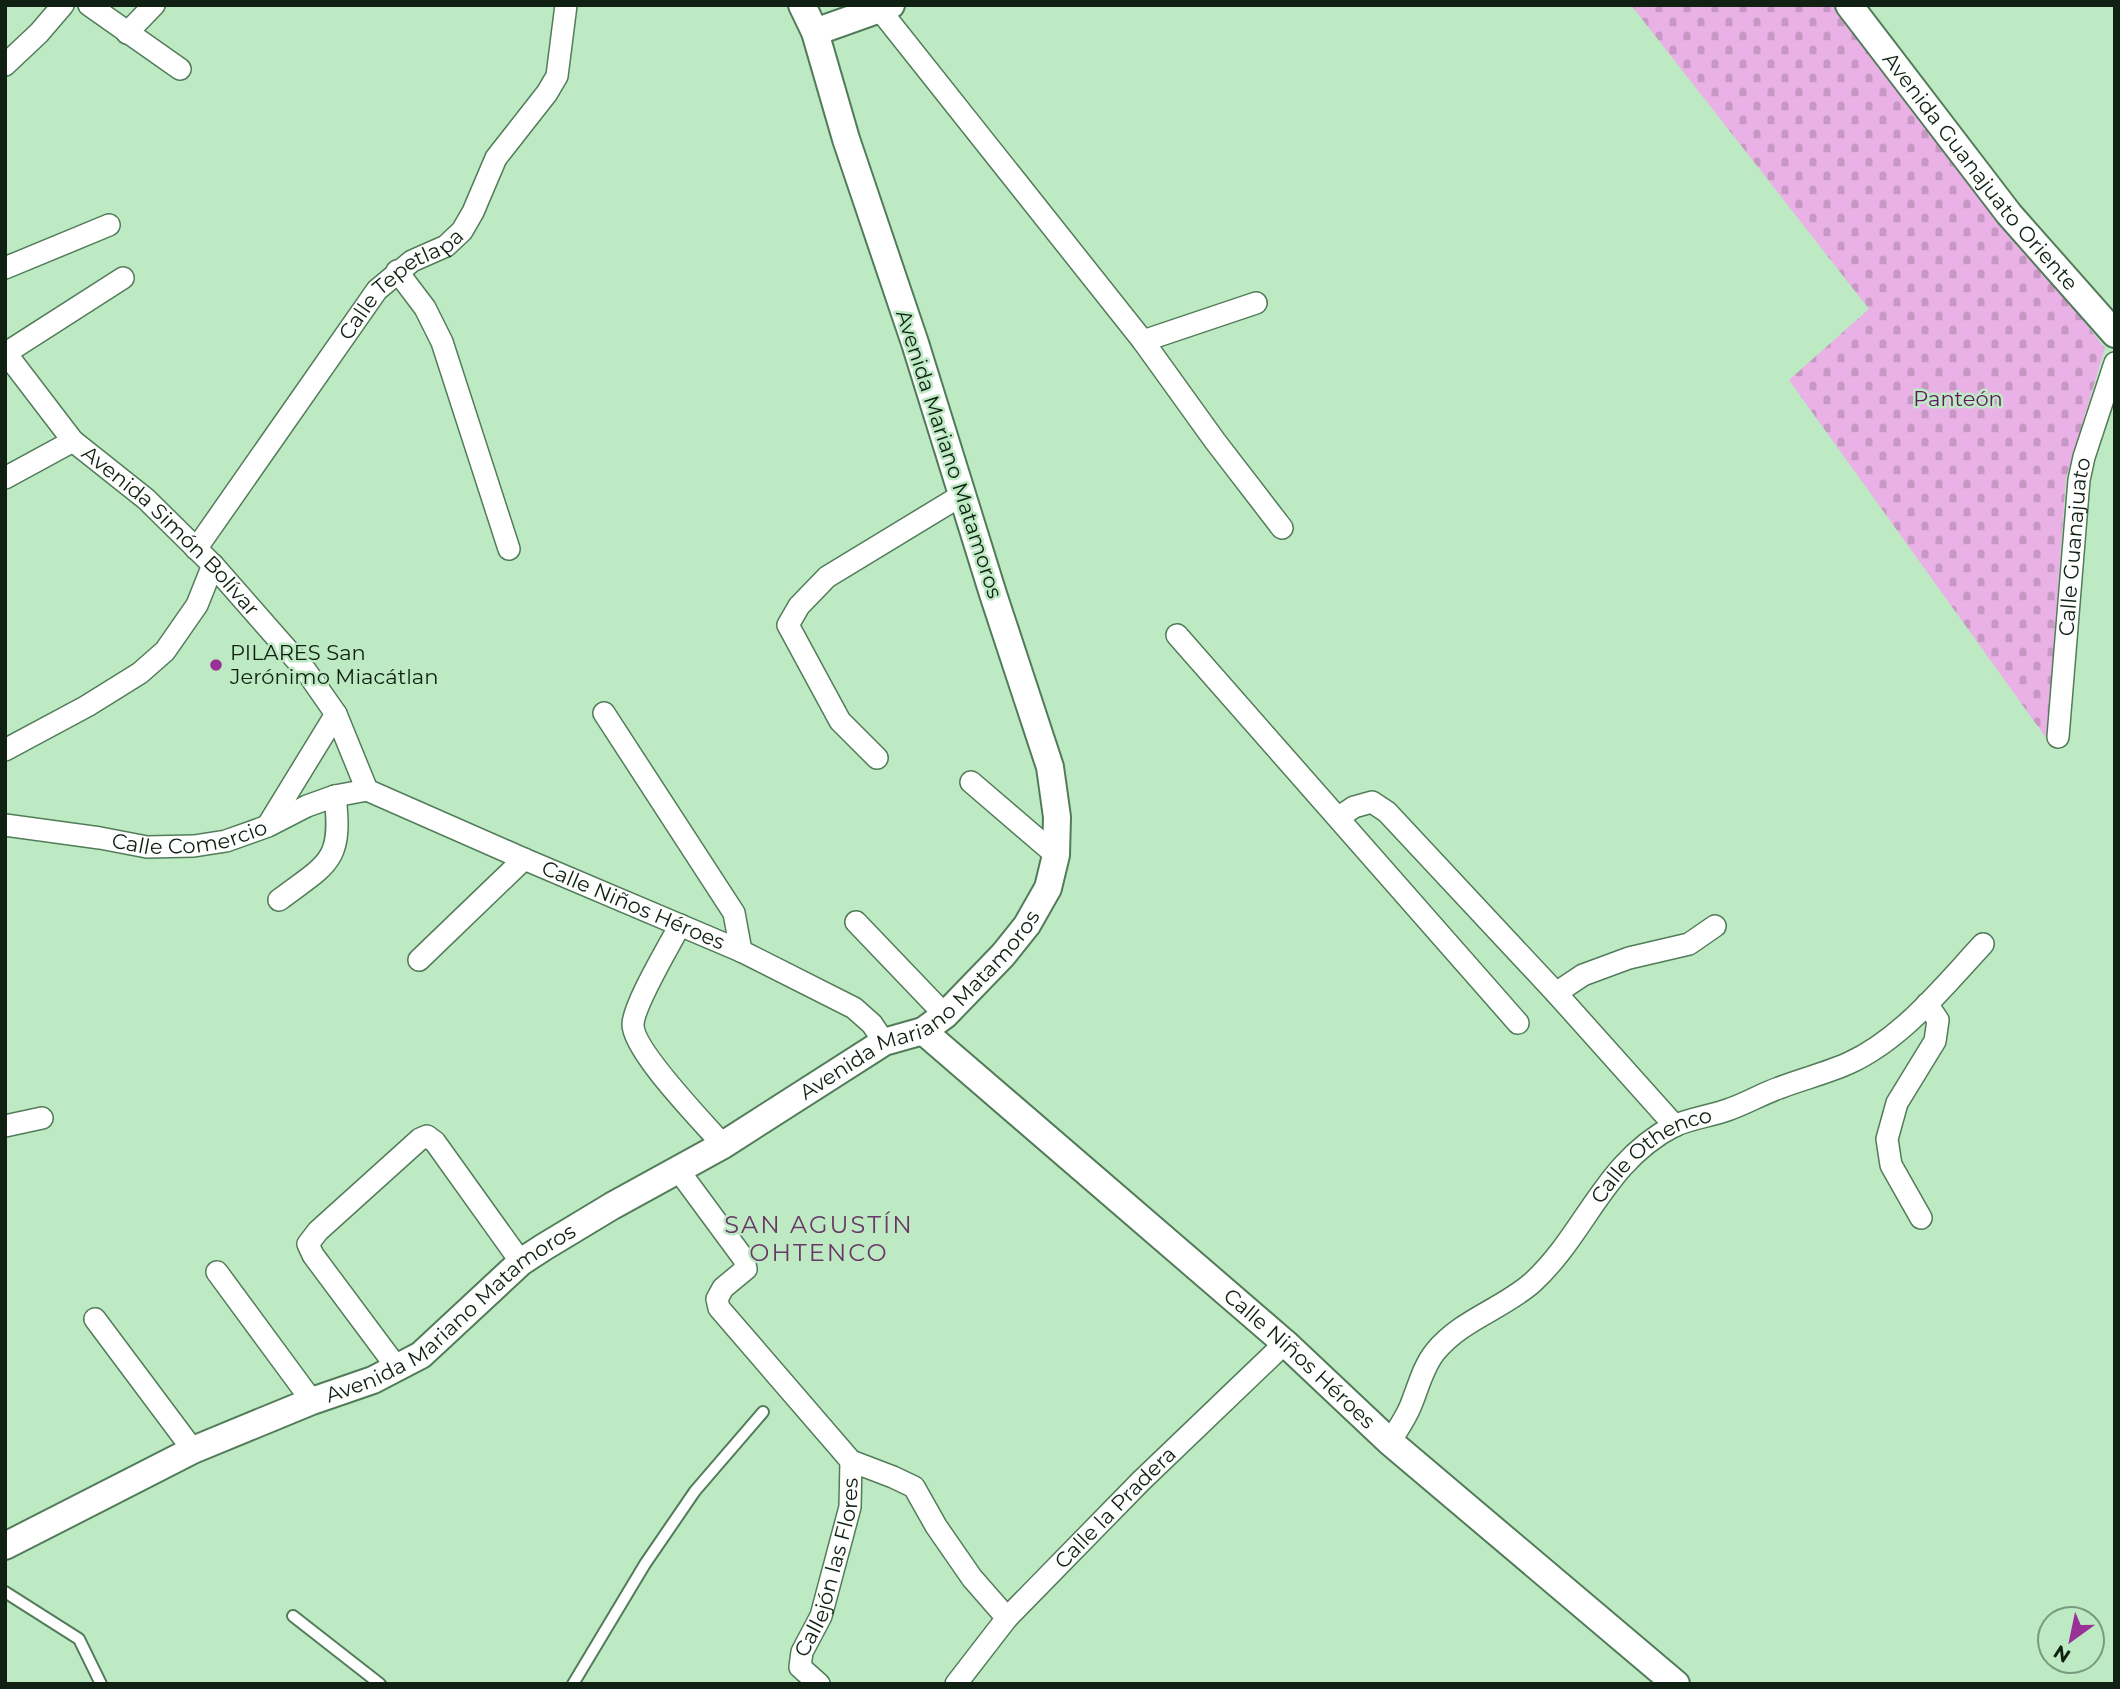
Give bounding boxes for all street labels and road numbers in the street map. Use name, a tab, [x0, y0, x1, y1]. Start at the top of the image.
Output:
street label: Avenida Guanajuato Oriente	[1878, 47, 2083, 295]
street label: Calle Tepetlapa	[333, 223, 468, 345]
street label: Avenida Mariano Matamoros	[891, 306, 1008, 601]
street label: Avenida Simón Bolívar	[77, 440, 265, 621]
street label: Calle Guanajuato	[2053, 455, 2096, 637]
street label: Calle Comercio	[110, 814, 270, 859]
street label: Calle Niños Héroes	[538, 855, 729, 955]
street label: Avenida Mariano Matamoros	[795, 906, 1045, 1105]
street label: Calle Othenco	[1585, 1102, 1714, 1208]
street label: Avenida Mariano Matamoros	[322, 1218, 580, 1407]
street label: Calle Niños Héroes	[1219, 1283, 1381, 1434]
street label: Calle la Pradera	[1049, 1441, 1181, 1574]
street label: Callejón las Flores	[789, 1478, 863, 1661]

